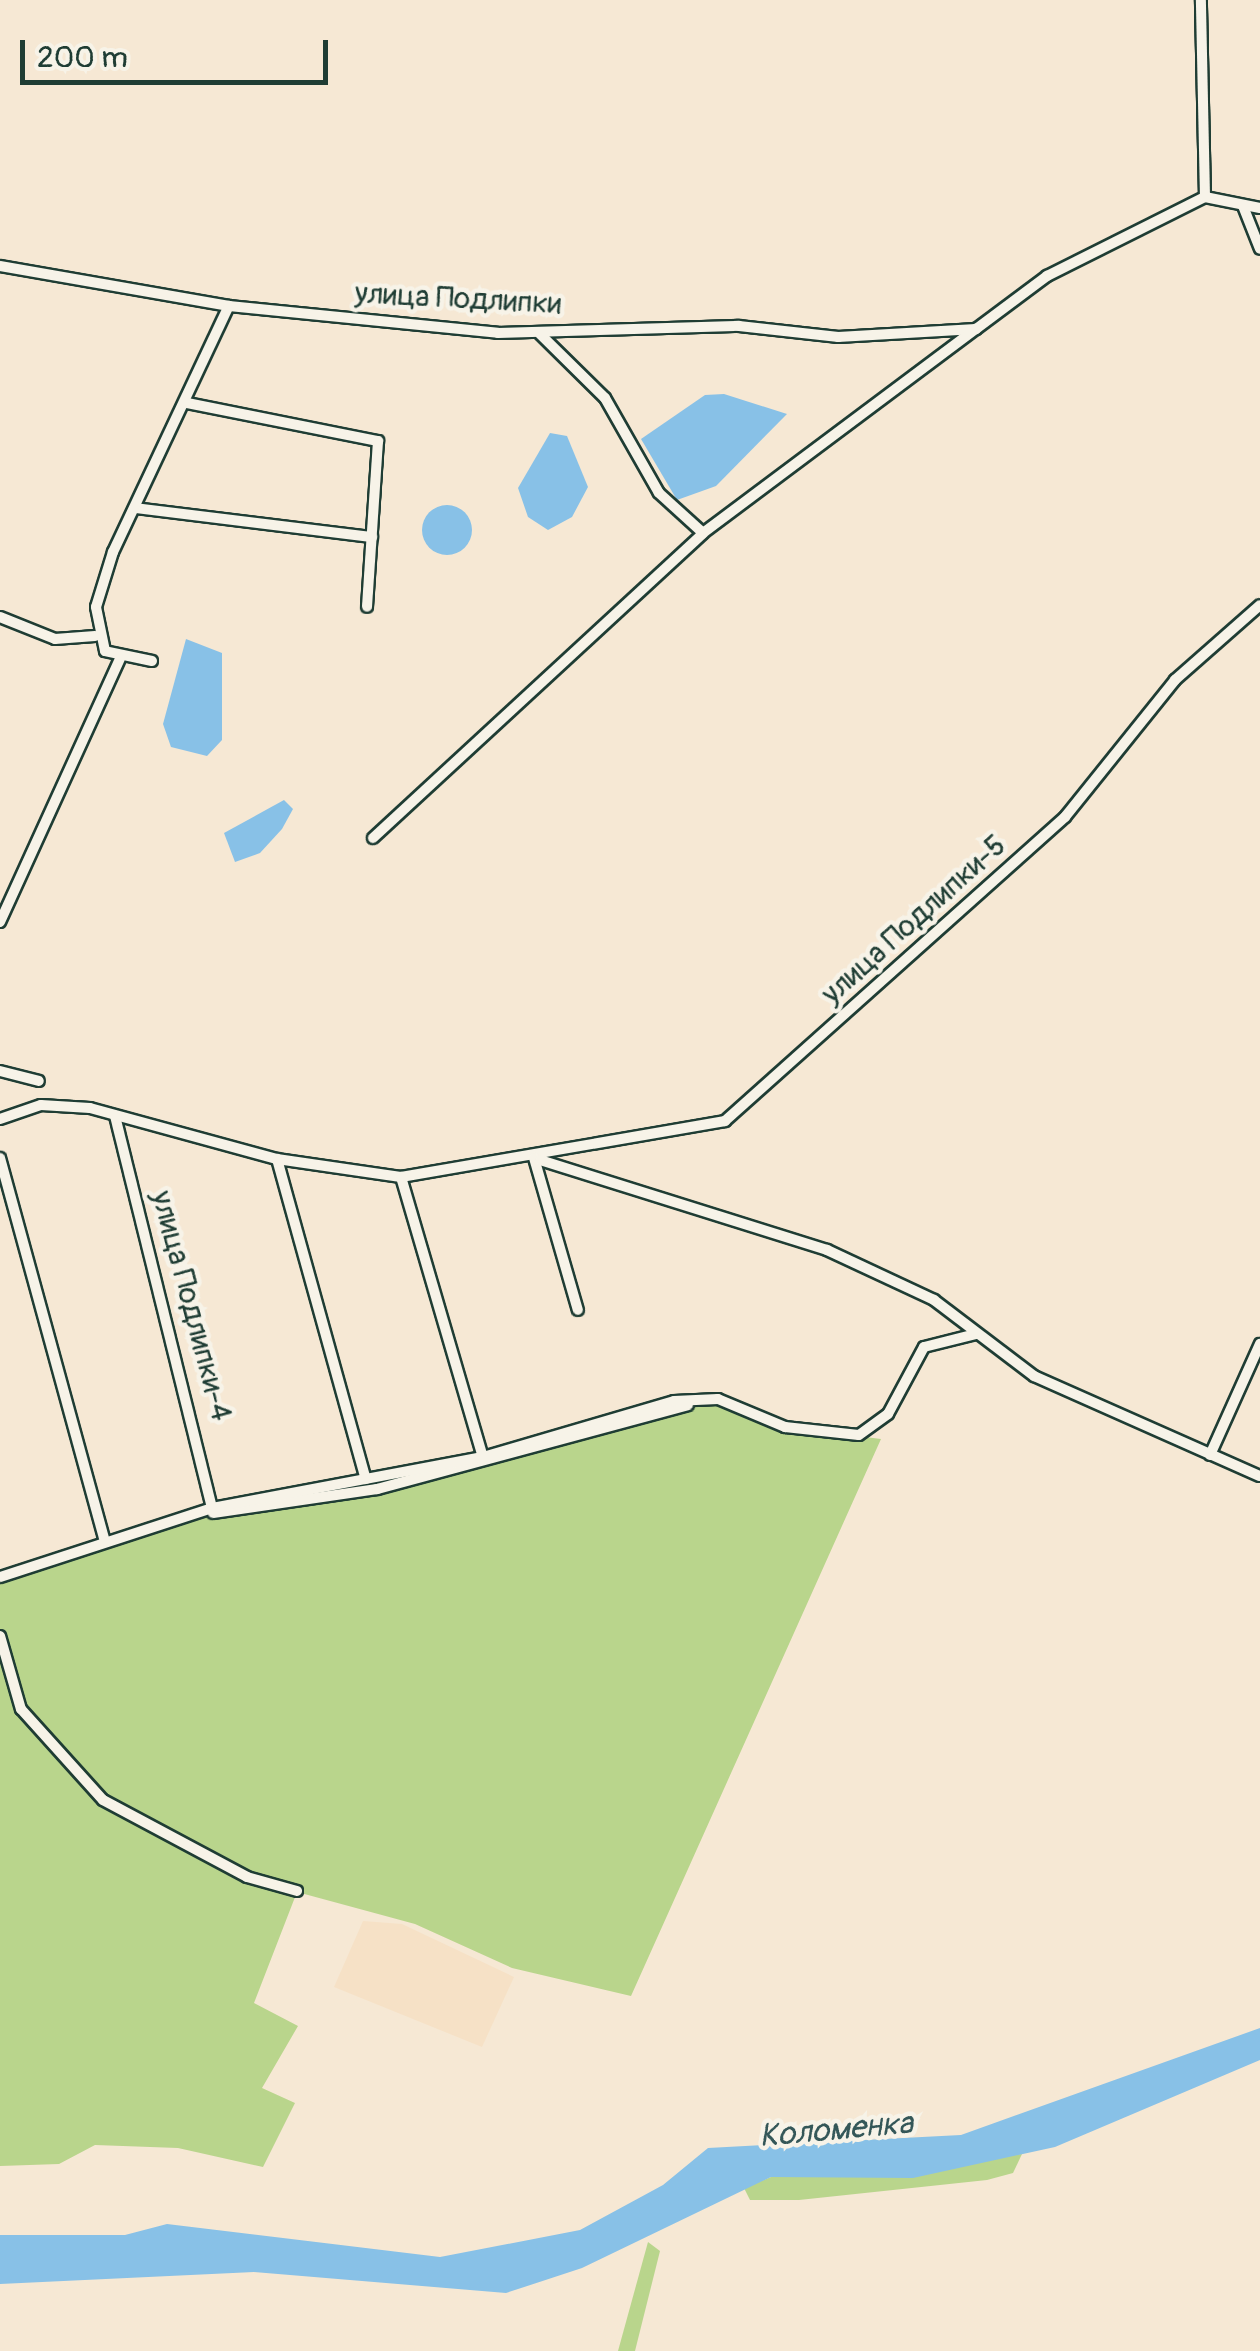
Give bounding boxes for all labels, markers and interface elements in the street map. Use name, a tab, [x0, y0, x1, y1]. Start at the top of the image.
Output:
scale bar	[25, 20, 332, 82]
text: 200 m	[37, 39, 128, 76]
street label: улица Подлипки	[354, 276, 562, 322]
street label: улица Подлипки-5	[814, 828, 1014, 1012]
street label: улица Подлипки-4	[143, 1187, 239, 1425]
water label: Коломенка	[758, 2104, 914, 2156]

